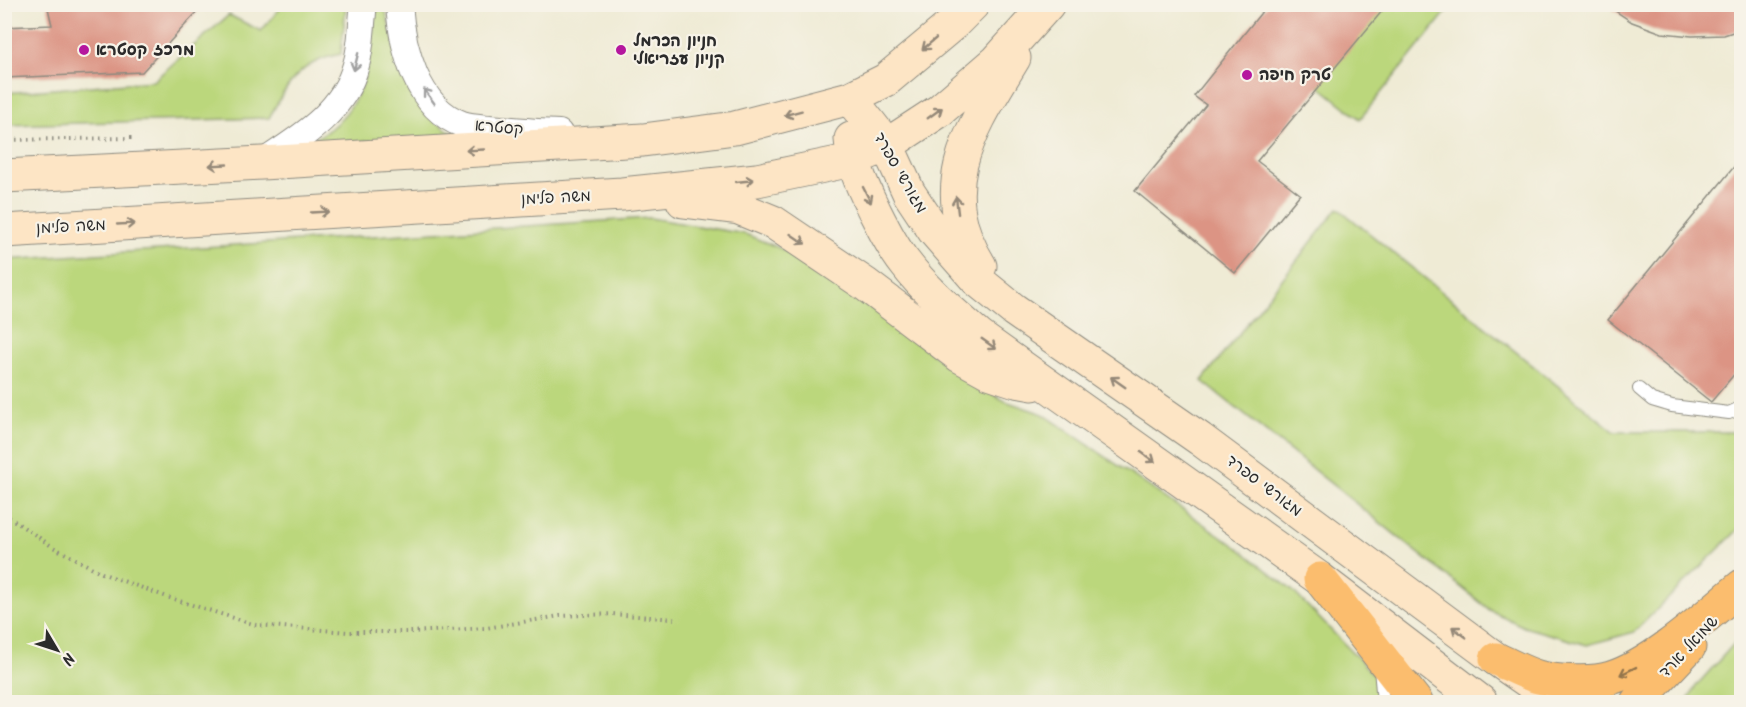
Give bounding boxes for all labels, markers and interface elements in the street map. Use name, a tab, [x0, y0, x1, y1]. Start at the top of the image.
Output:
place label: חניון הכרמל קניון עזריאלי	[633, 29, 725, 72]
one-way arrow	[922, 37, 938, 50]
place label: מרכז קסטרא	[96, 38, 194, 63]
marker: מרכז קסטרא	[77, 43, 91, 57]
marker: חניון הכרמל קניון עזריאלי	[614, 43, 628, 57]
one-way arrow	[349, 52, 361, 71]
place label: טרק חיפה	[1259, 63, 1331, 88]
marker: טרק חיפה	[1240, 68, 1254, 82]
one-way arrow	[422, 88, 435, 104]
one-way arrow	[784, 107, 803, 119]
one-way arrow	[927, 107, 943, 119]
street label: קסטרא	[473, 113, 525, 143]
street label: מגורשי ספרד	[867, 128, 933, 218]
one-way arrow	[466, 144, 486, 155]
one-way arrow	[208, 160, 228, 171]
one-way arrow	[735, 175, 755, 186]
street label: משה פלימן	[520, 184, 592, 212]
one-way arrow	[862, 186, 873, 204]
one-way arrow	[952, 196, 963, 216]
one-way arrow	[310, 207, 330, 218]
street label: משה פלימן	[35, 213, 107, 241]
one-way arrow	[115, 218, 135, 229]
one-way arrow	[789, 233, 806, 245]
one-way arrow	[981, 338, 997, 350]
one-way arrow	[1110, 376, 1126, 388]
street label: מגורשי ספרד	[1220, 449, 1308, 523]
one-way arrow	[1140, 451, 1156, 463]
street label: שמואל ארד	[1653, 610, 1725, 684]
north arrow	[27, 620, 87, 680]
one-way arrow	[1452, 625, 1468, 638]
text: N	[55, 647, 80, 670]
one-way arrow	[1619, 666, 1637, 677]

